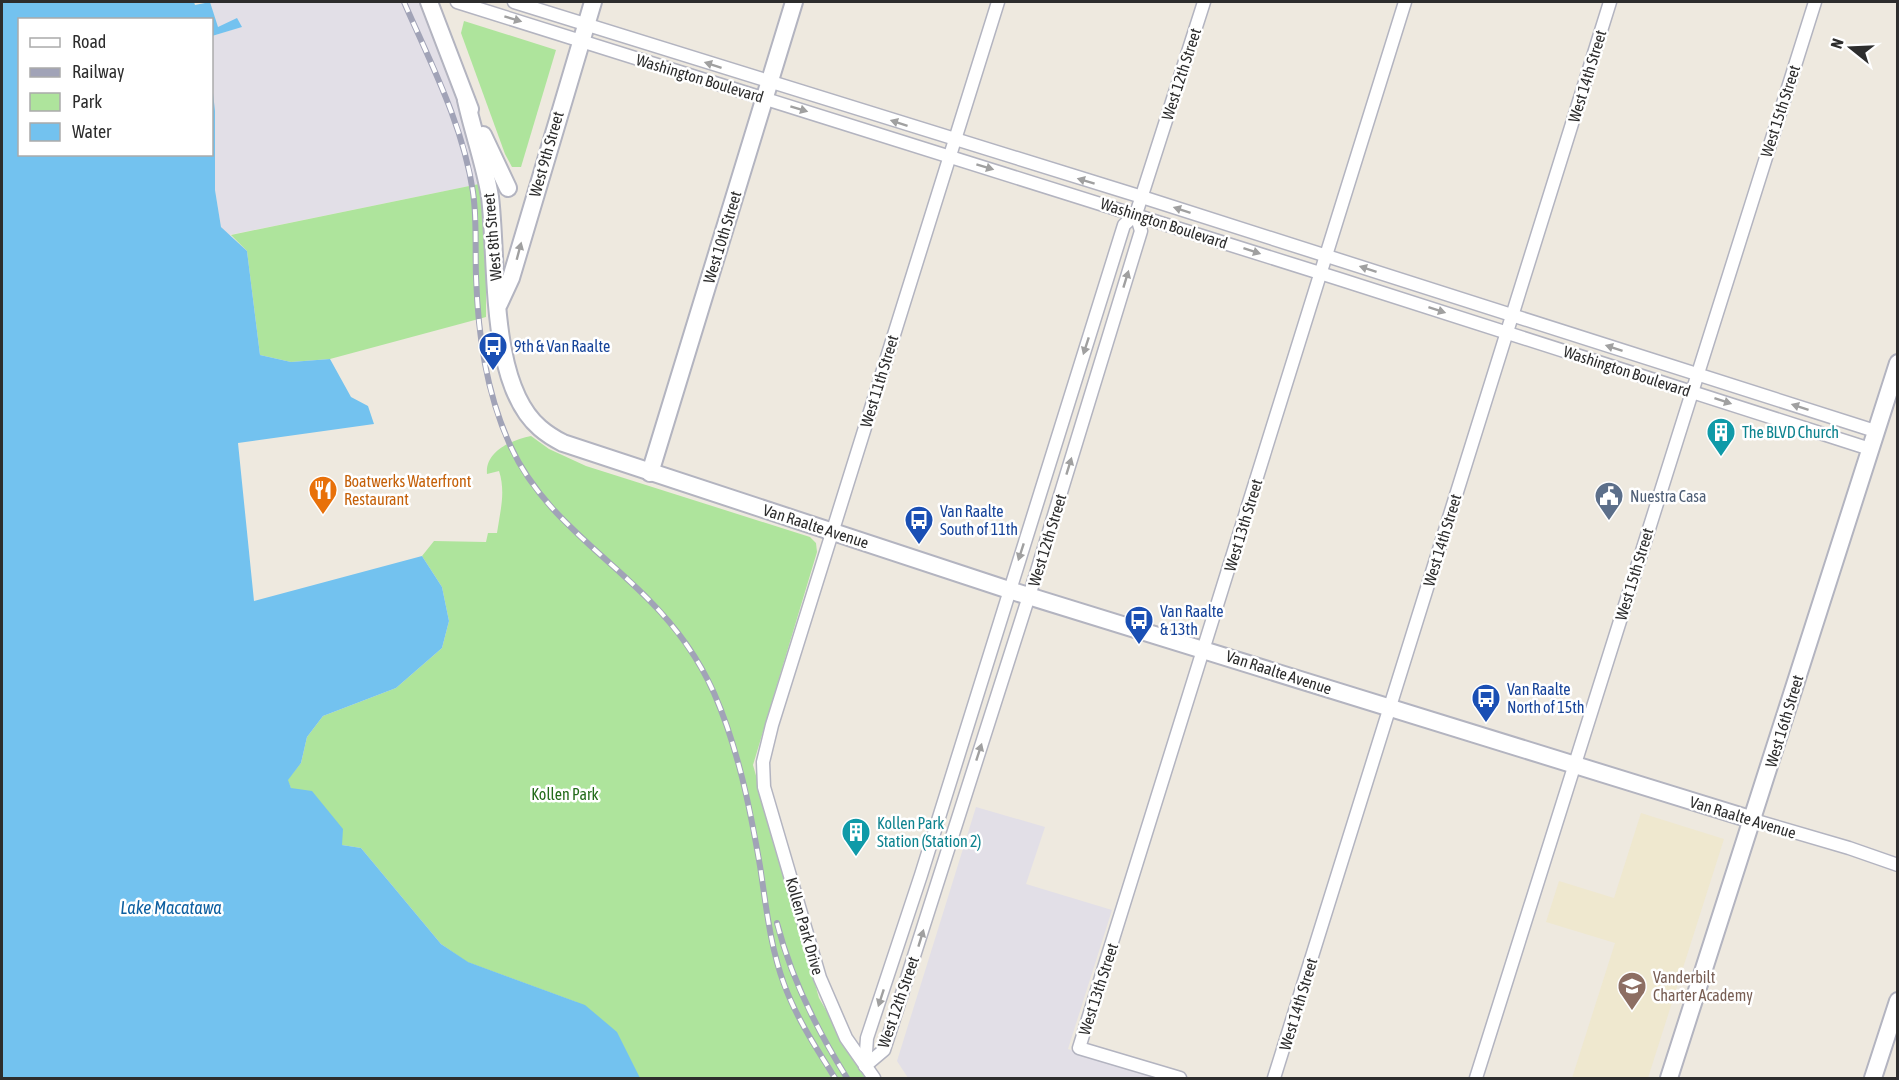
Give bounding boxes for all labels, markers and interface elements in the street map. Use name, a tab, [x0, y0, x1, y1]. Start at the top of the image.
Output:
one-way arrow	[504, 15, 522, 24]
legend	[18, 18, 213, 156]
north arrow	[1821, 18, 1881, 78]
street label: West 12th Street	[1158, 25, 1204, 122]
street label: West 14th Street	[1564, 27, 1610, 124]
text: Road	[72, 31, 106, 52]
text: N	[1827, 36, 1847, 51]
street label: Washington Boulevard	[634, 50, 766, 107]
one-way arrow	[704, 59, 722, 69]
text: Railway	[72, 61, 124, 82]
street label: West 15th Street	[1757, 62, 1803, 159]
text: Park	[72, 91, 102, 112]
one-way arrow	[790, 105, 808, 114]
street label: West 9th Street	[525, 109, 567, 199]
one-way arrow	[890, 118, 908, 127]
text: Water	[72, 121, 112, 142]
one-way arrow	[976, 163, 994, 172]
one-way arrow	[1076, 176, 1094, 185]
street label: West 10th Street	[699, 188, 745, 285]
street label: West 8th Street	[479, 192, 505, 282]
street label: Washington Boulevard	[1098, 194, 1230, 253]
one-way arrow	[1173, 205, 1191, 214]
one-way arrow	[515, 242, 524, 260]
one-way arrow	[1243, 247, 1261, 256]
one-way arrow	[1359, 264, 1377, 273]
one-way arrow	[1122, 270, 1131, 288]
one-way arrow	[1429, 306, 1447, 315]
bus stop icon: 9th & Van Raalte	[477, 330, 509, 372]
street label: West 11th Street	[856, 332, 902, 429]
place label: 9th & Van Raalte	[514, 337, 610, 355]
one-way arrow	[1081, 337, 1090, 355]
street label: Washington Boulevard	[1561, 342, 1693, 401]
one-way arrow	[1605, 342, 1623, 352]
one-way arrow	[1714, 397, 1732, 406]
one-way arrow	[1791, 402, 1809, 411]
building icon: The BLVD Church	[1705, 416, 1737, 458]
place label: The BLVD Church	[1742, 423, 1839, 441]
one-way arrow	[1065, 457, 1074, 475]
place label: Boatwerks Waterfront Restaurant	[344, 472, 472, 508]
restaurant icon: Boatwerks Waterfront Restaurant	[307, 474, 339, 516]
street label: West 13th Street	[1220, 476, 1266, 573]
public building icon: Nuestra Casa	[1593, 480, 1625, 522]
place label: Nuestra Casa	[1630, 487, 1706, 505]
street label: West 12th Street	[1024, 491, 1070, 588]
street label: West 14th Street	[1419, 491, 1465, 588]
street label: Van Raalte Avenue	[761, 500, 871, 552]
place label: Van Raalte South of 11th	[940, 502, 1018, 538]
bus stop icon: Van Raalte South of 11th	[903, 504, 935, 546]
street label: West 15th Street	[1611, 525, 1657, 622]
one-way arrow	[1016, 543, 1025, 561]
place label: Van Raalte & 13th	[1160, 602, 1224, 638]
bus stop icon: Van Raalte & 13th	[1123, 604, 1155, 646]
street label: Van Raalte Avenue	[1224, 646, 1334, 698]
street label: West 16th Street	[1761, 672, 1807, 769]
place label: Van Raalte North of 15th	[1507, 680, 1585, 716]
bus stop icon: Van Raalte North of 15th	[1470, 682, 1502, 724]
one-way arrow	[975, 743, 985, 761]
park label: Kollen Park	[531, 785, 599, 803]
street label: Van Raalte Avenue	[1688, 792, 1798, 842]
place label: Kollen Park Station (Station 2)	[877, 814, 981, 851]
building icon: Kollen Park Station (Station 2)	[840, 816, 872, 858]
street label: Kollen Park Drive	[782, 875, 828, 977]
water label: Lake Macatawa	[120, 897, 222, 918]
one-way arrow	[916, 929, 926, 947]
street label: West 13th Street	[1075, 940, 1121, 1037]
street label: West 12th Street	[874, 954, 922, 1050]
street label: West 14th Street	[1275, 955, 1321, 1052]
place label: Vanderbilt Charter Academy	[1653, 968, 1753, 1005]
school or university icon: Vanderbilt Charter Academy	[1616, 970, 1648, 1012]
one-way arrow	[876, 989, 885, 1007]

